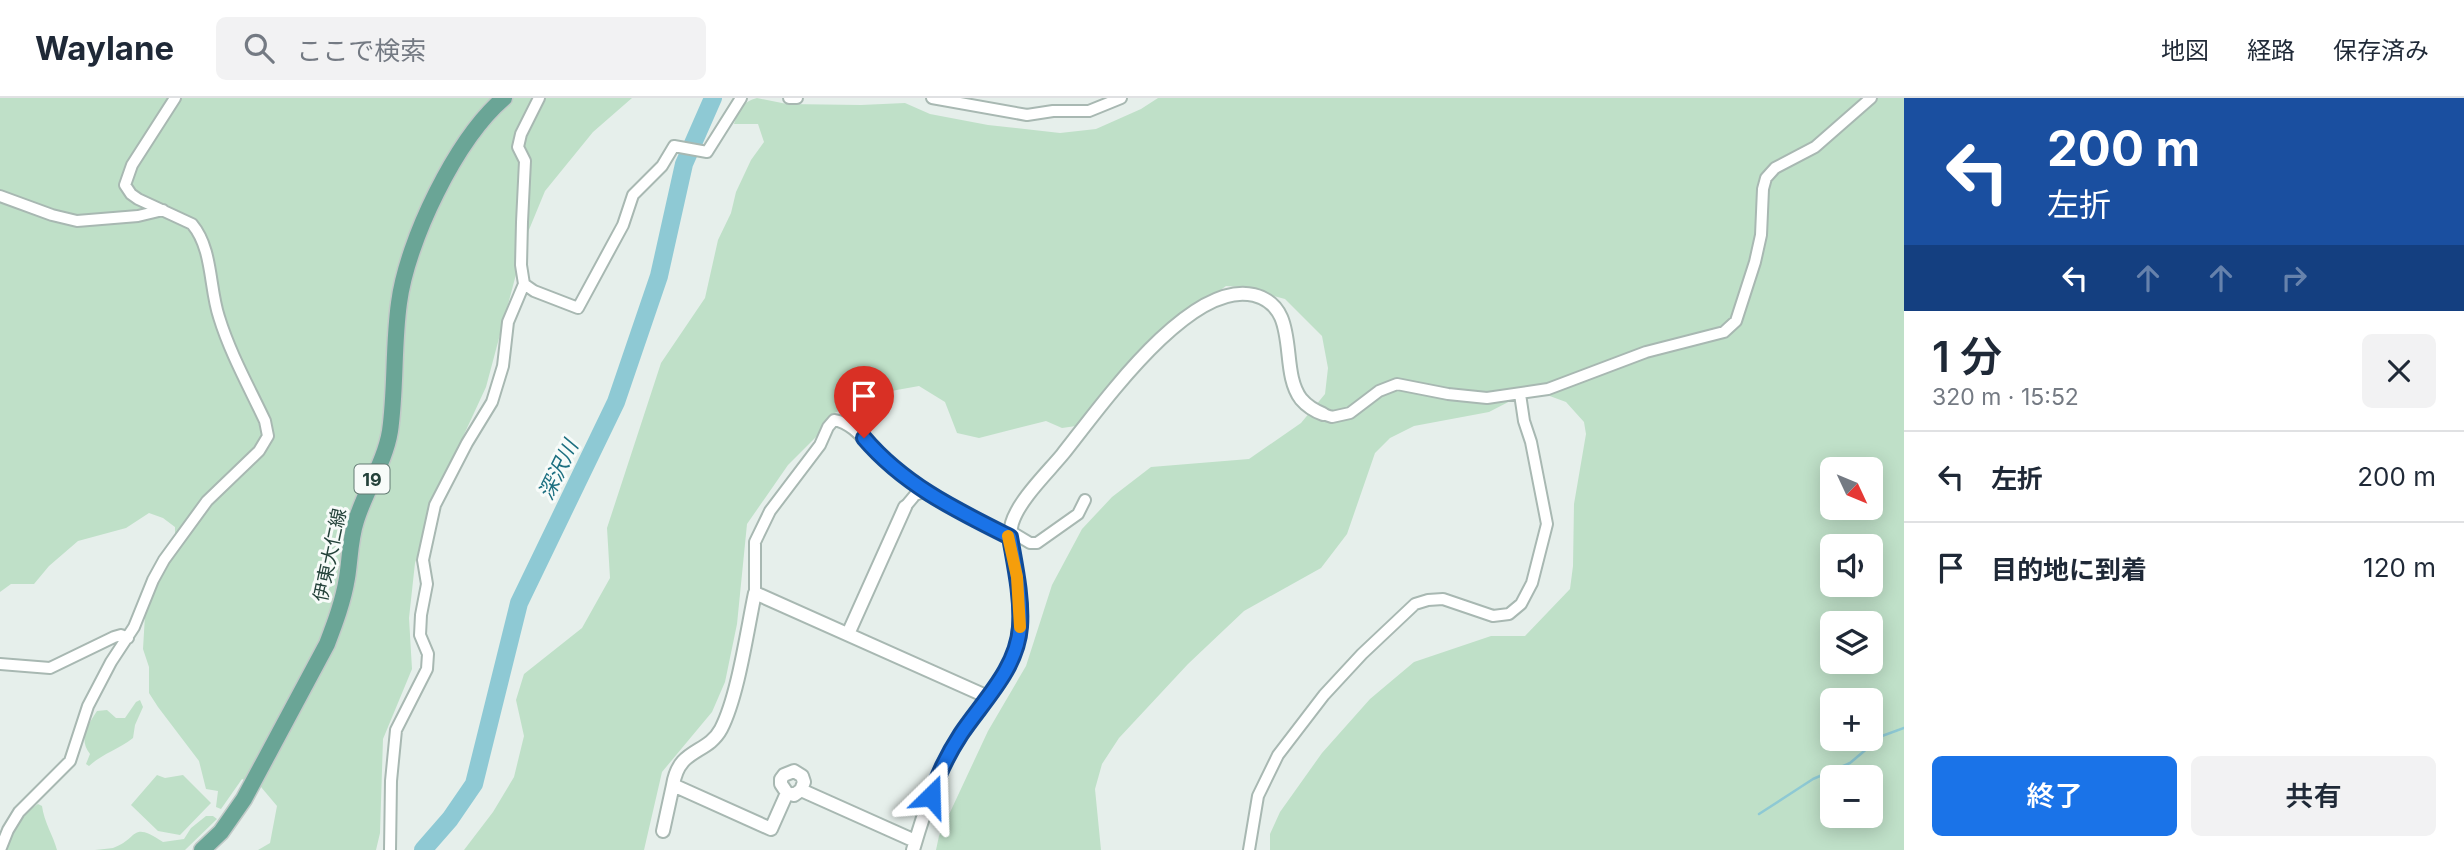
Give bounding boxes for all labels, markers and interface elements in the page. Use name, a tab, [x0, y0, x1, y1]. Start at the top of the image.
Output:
search box	[216, 17, 706, 80]
text: Waylane	[35, 28, 174, 68]
icon: search	[240, 29, 278, 67]
text: ここで検索	[296, 35, 426, 66]
text: 地図	[2161, 36, 2209, 65]
text: 経路	[2247, 36, 2295, 65]
text: 保存済み	[2333, 36, 2429, 65]
text: 200 m	[2047, 119, 2200, 178]
icon: left	[1932, 126, 2023, 217]
text: 左折	[2047, 185, 2111, 224]
icon: left	[2056, 259, 2094, 297]
icon: ahead	[2129, 259, 2167, 297]
icon: ahead	[2202, 259, 2240, 297]
icon: right	[2275, 259, 2313, 297]
text: 1 分	[1932, 331, 2002, 382]
button: close	[2362, 334, 2436, 408]
pin	[834, 366, 894, 438]
icon: arrive	[845, 377, 883, 415]
text: 320 m · 15:52	[1932, 383, 2079, 411]
water label: 深沢川	[533, 434, 584, 504]
north arrow	[1820, 457, 1883, 520]
map controls	[1820, 457, 1883, 828]
icon: left	[1932, 458, 1970, 496]
text: 200 m	[2357, 461, 2436, 492]
text: 左折	[1991, 463, 2043, 494]
road number: 19	[354, 464, 390, 494]
street label: 伊東大仁線	[309, 506, 351, 604]
button: sound	[1820, 534, 1883, 597]
icon: arrive	[1932, 549, 1970, 587]
text: 120 m	[2363, 552, 2436, 583]
text: 目的地に到着	[1991, 554, 2147, 585]
button: layers	[1820, 611, 1883, 674]
button: +	[1820, 688, 1883, 751]
button: 終了	[1932, 756, 2177, 836]
button: 共有	[2191, 756, 2436, 836]
position arrow	[894, 759, 968, 833]
button: −	[1820, 765, 1883, 828]

